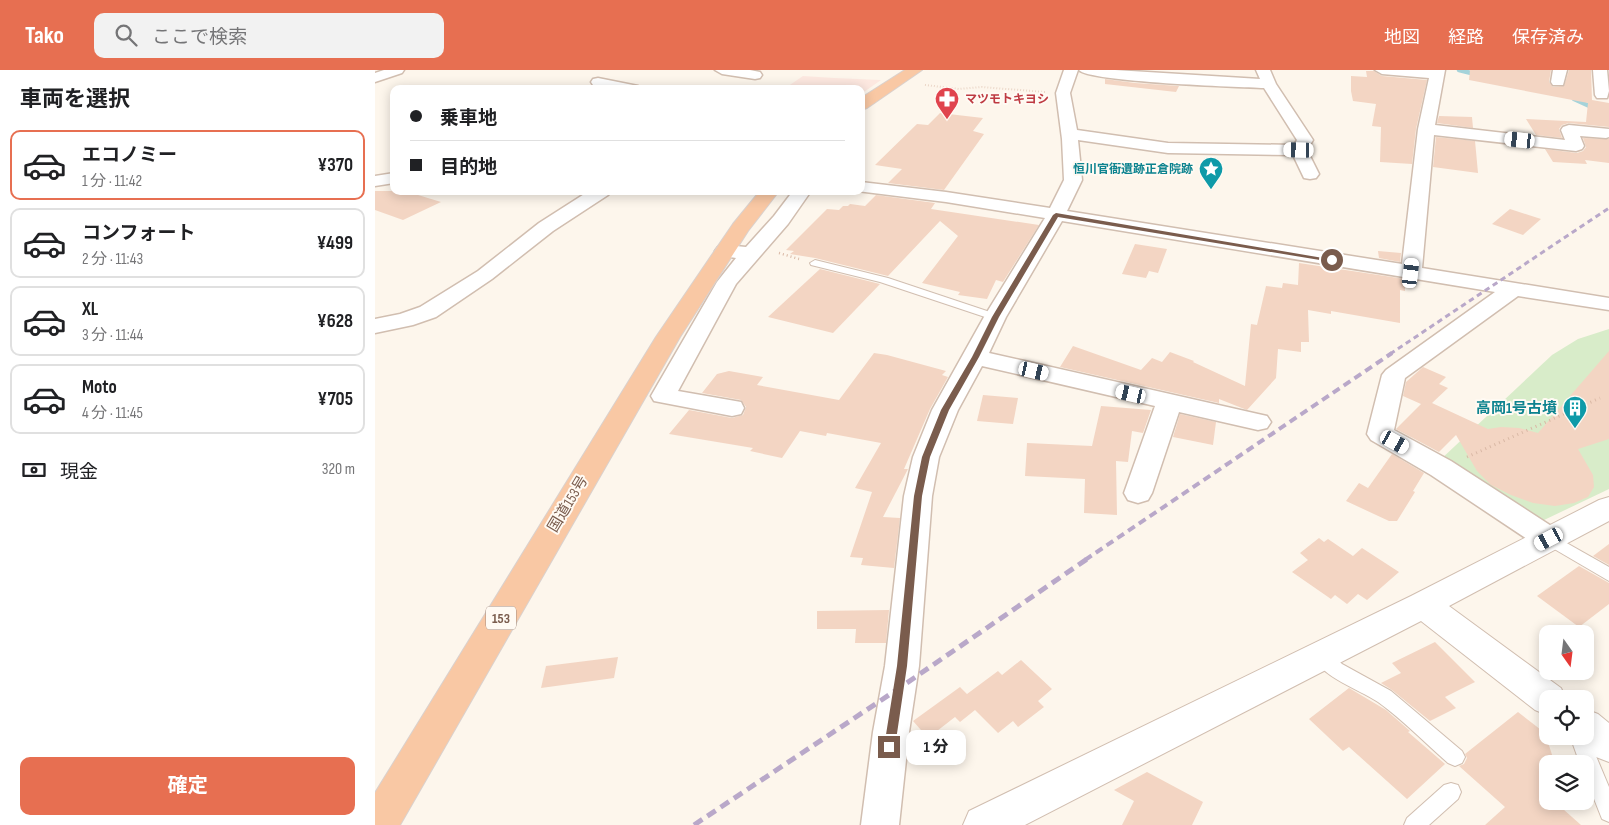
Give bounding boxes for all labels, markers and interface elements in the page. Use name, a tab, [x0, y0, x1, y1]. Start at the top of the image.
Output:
search box	[94, 13, 444, 58]
text: Tako	[25, 21, 64, 50]
icon: search	[112, 21, 140, 49]
text: ここで検索	[152, 26, 247, 49]
text: 地図	[1384, 27, 1420, 48]
text: 経路	[1448, 27, 1484, 48]
text: 保存済み	[1512, 27, 1584, 48]
text: 車両を選択	[20, 86, 130, 113]
pharmacy icon: マツモトキヨシ	[934, 86, 960, 120]
place label: マツモトキヨシ	[965, 92, 1049, 107]
text: 乗車地	[440, 107, 497, 130]
car	[1504, 131, 1535, 149]
car	[1283, 142, 1314, 158]
icon: car	[22, 143, 67, 188]
text: エコノミー	[82, 144, 177, 167]
text: ¥370	[317, 154, 353, 177]
text: 目的地	[440, 156, 497, 179]
place icon: 恒川官衙遺跡正倉院跡	[1198, 156, 1224, 190]
place label: 恒川官衙遺跡正倉院跡	[1073, 162, 1193, 177]
text: 1 分 · 11:42	[82, 172, 142, 191]
icon: car	[22, 221, 67, 266]
text: コンフォート	[82, 222, 195, 245]
text: ¥499	[317, 232, 353, 255]
route start	[1321, 249, 1343, 271]
text: 2 分 · 11:43	[82, 250, 143, 269]
car	[1401, 257, 1420, 289]
text: XL	[82, 298, 98, 321]
icon: car	[22, 299, 67, 344]
text: ¥628	[317, 310, 353, 333]
text: 3 分 · 11:44	[82, 326, 143, 345]
car	[1017, 360, 1050, 382]
text: Moto	[82, 376, 117, 399]
icon: car	[22, 377, 67, 422]
car	[1114, 383, 1147, 405]
text: ¥705	[318, 388, 353, 411]
building icon: 高岡1号古墳	[1562, 395, 1588, 429]
place label: 高岡1号古墳	[1476, 399, 1557, 418]
text: 4 分 · 11:45	[82, 404, 143, 423]
car	[1378, 428, 1411, 456]
icon: cash	[20, 456, 48, 484]
text: 320 m	[322, 460, 355, 479]
text: 現金	[60, 461, 98, 484]
street label: 国道153号	[544, 472, 592, 536]
car	[1532, 525, 1565, 553]
road number: 153	[486, 606, 516, 630]
north arrow	[1539, 625, 1594, 680]
map controls	[1539, 625, 1594, 810]
button: locate	[1539, 690, 1594, 745]
callout: 1 分	[907, 730, 967, 764]
route end	[878, 736, 900, 758]
text: 1 分	[924, 738, 948, 757]
button: layers	[1539, 755, 1594, 810]
button: 確定	[20, 757, 355, 815]

